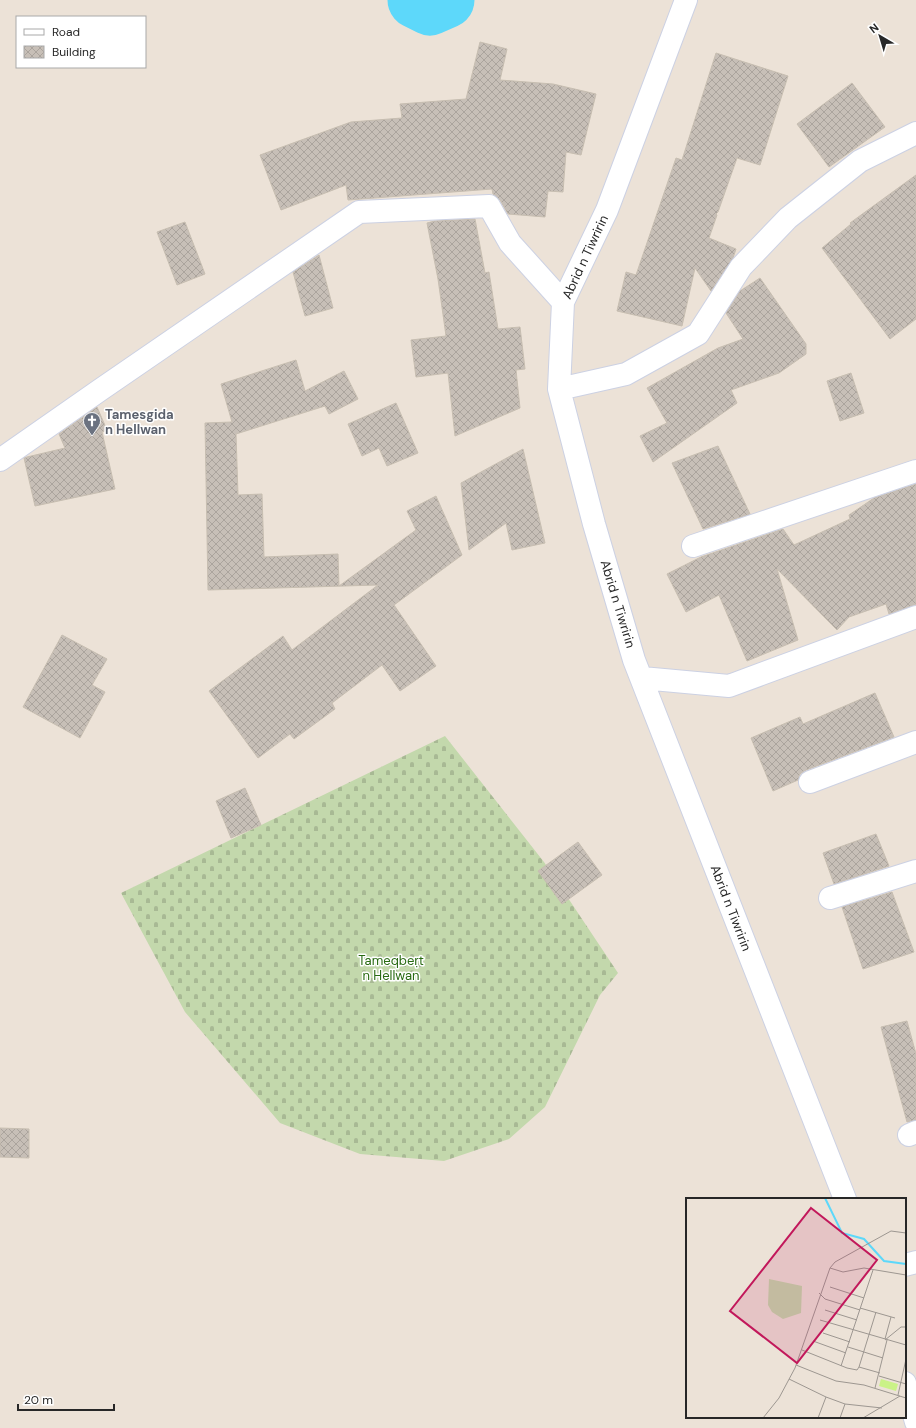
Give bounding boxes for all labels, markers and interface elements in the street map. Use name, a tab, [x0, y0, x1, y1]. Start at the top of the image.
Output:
legend	[16, 16, 146, 68]
north arrow	[860, 16, 900, 56]
text: N	[866, 20, 881, 36]
text: Road	[52, 24, 80, 40]
text: Building	[52, 44, 96, 60]
street label: Abrid n Tiwririn	[558, 212, 612, 302]
place label: Tamesgida n Hellwan	[105, 406, 174, 438]
church icon: Tamesgida n Hellwan	[82, 411, 102, 436]
street label: Abrid n Tiwririn	[597, 558, 639, 650]
street label: Abrid n Tiwririn	[707, 863, 755, 953]
park label: Tameqbeṛt n Hellwan	[358, 952, 424, 984]
inset map	[686, 1198, 906, 1418]
scale bar	[18, 1386, 114, 1412]
text: 20 m	[24, 1392, 53, 1408]

